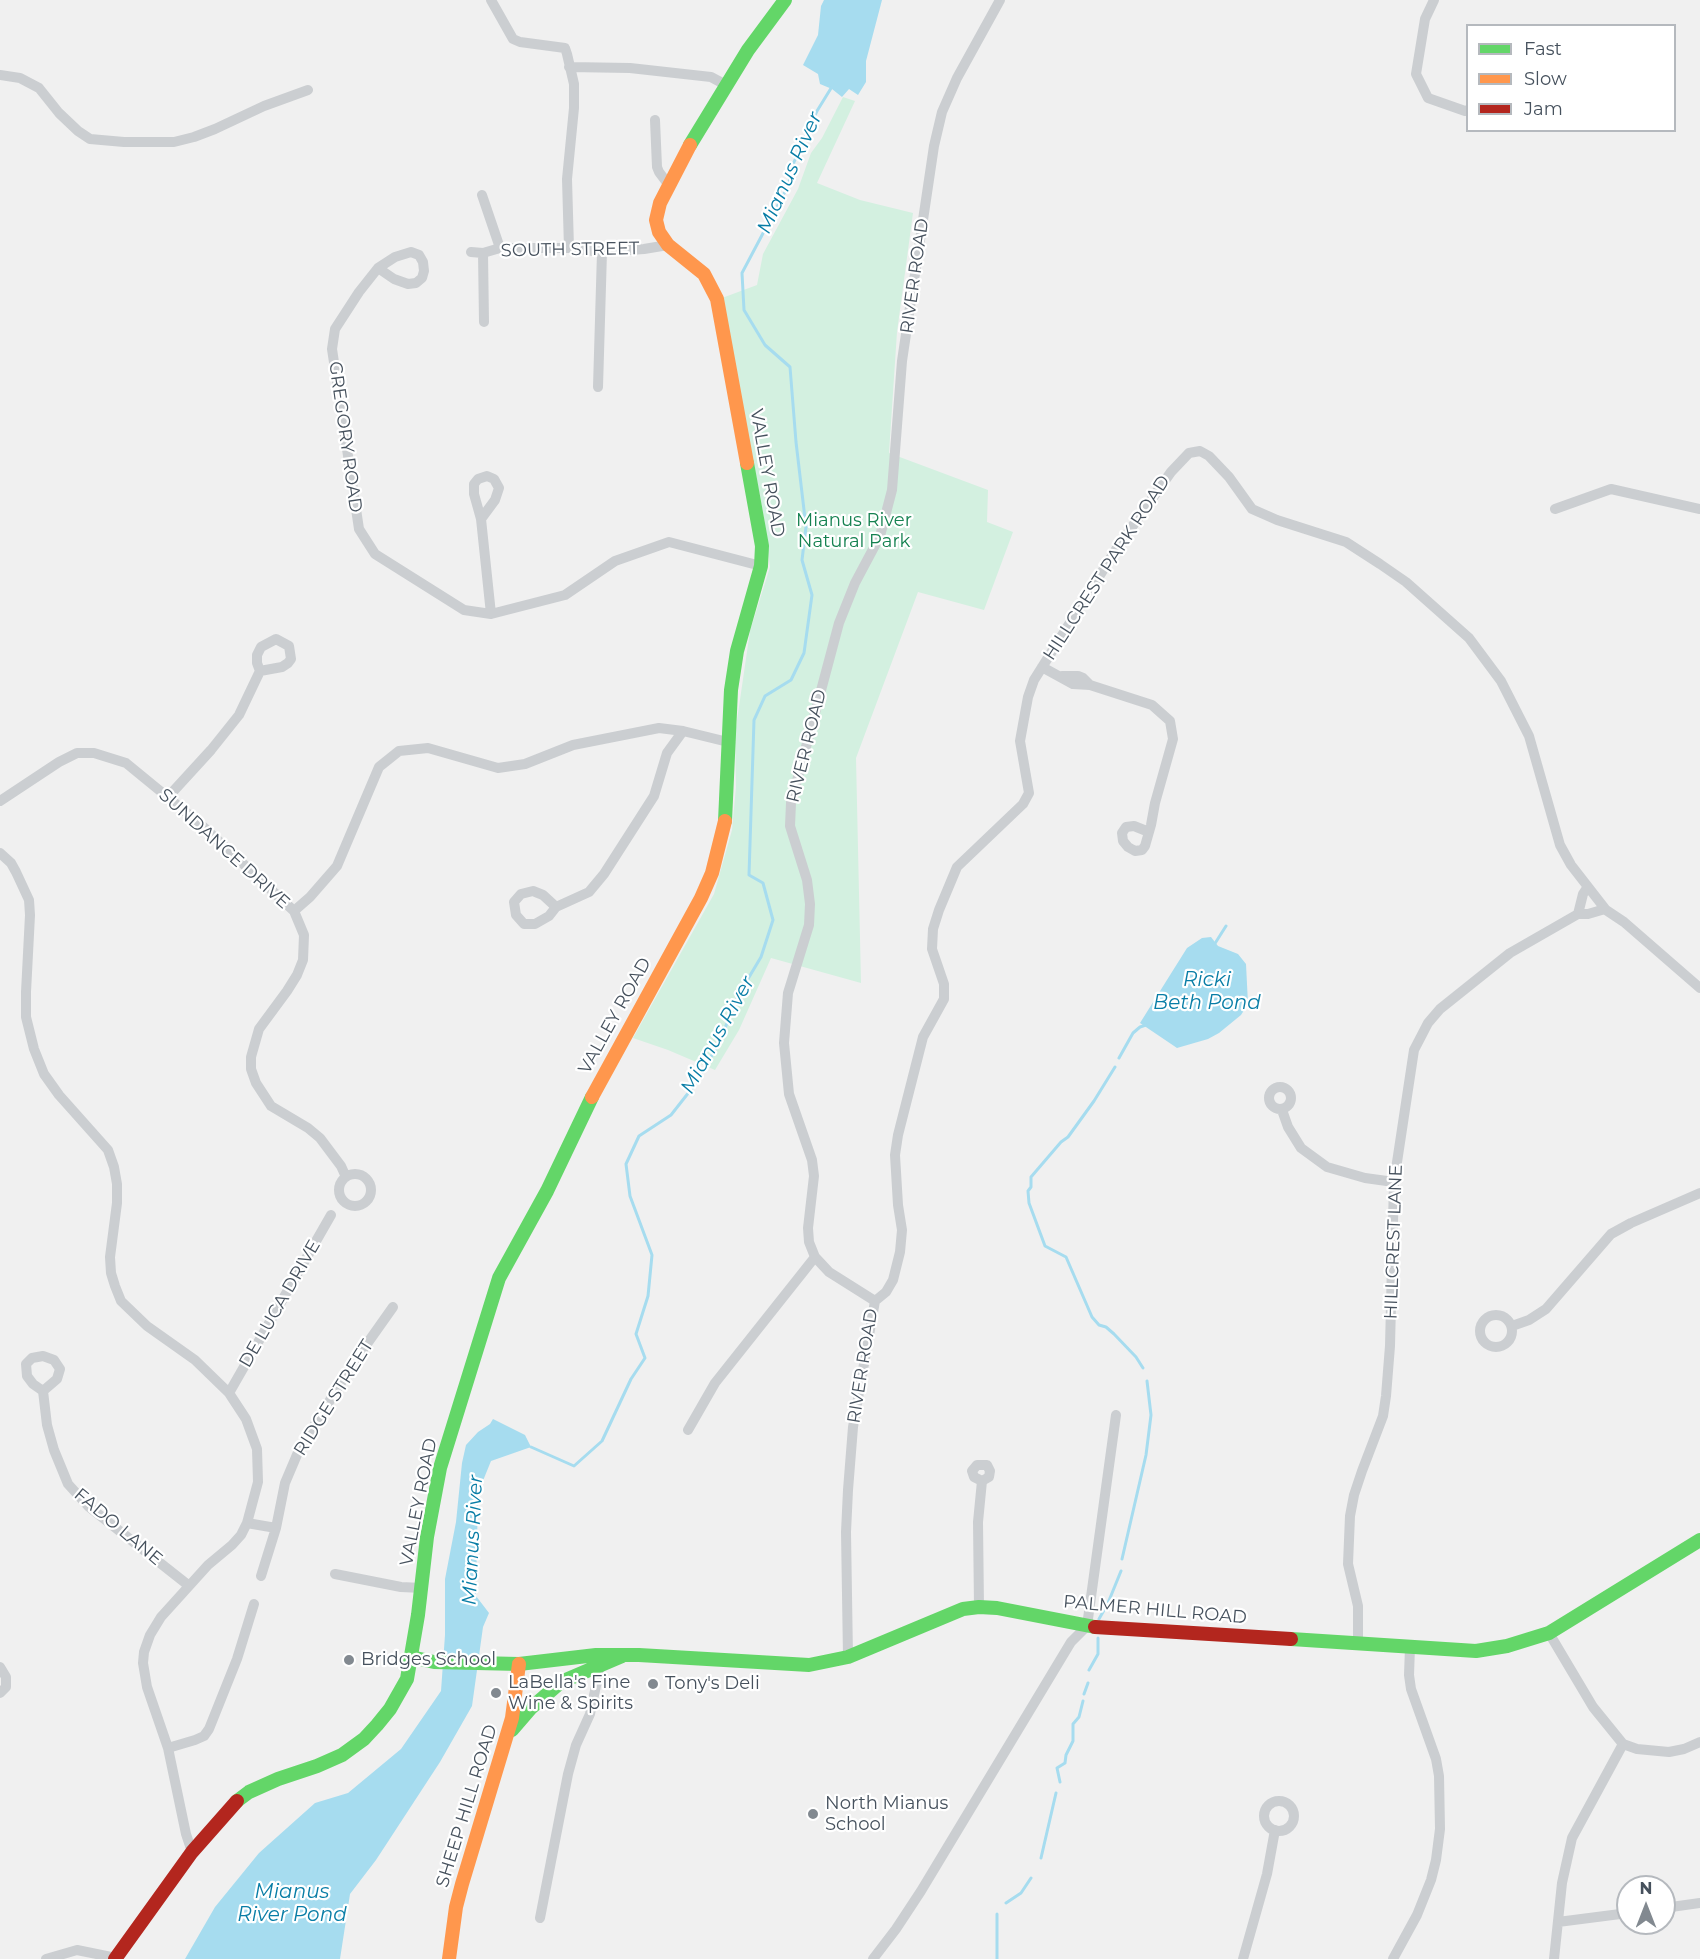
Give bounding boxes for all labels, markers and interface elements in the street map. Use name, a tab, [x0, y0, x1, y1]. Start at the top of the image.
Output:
legend	[1466, 24, 1676, 132]
text: Fast	[1524, 38, 1562, 60]
text: Slow	[1524, 68, 1567, 90]
text: Jam	[1524, 98, 1563, 120]
water label: Mianus River	[753, 109, 827, 237]
street label: RIVER ROAD	[896, 217, 934, 335]
street label: SOUTH STREET	[501, 238, 639, 262]
street label: GREGORY ROAD	[324, 360, 366, 514]
street label: VALLEY ROAD	[745, 407, 789, 539]
street label: HILLCREST PARK ROAD	[1039, 472, 1175, 664]
park label: Mianus River Natural Park	[796, 510, 912, 552]
street label: RIVER ROAD	[782, 687, 832, 805]
street label: SUNDANCE DRIVE	[154, 784, 294, 914]
street label: VALLEY ROAD	[574, 954, 656, 1078]
water label: Ricki Beth Pond	[1153, 968, 1261, 1015]
water label: Mianus River	[676, 972, 760, 1098]
street label: HILLCREST LANE	[1381, 1164, 1407, 1320]
street label: DE LUCA DRIVE	[235, 1236, 325, 1372]
street label: RIVER ROAD	[843, 1307, 883, 1425]
street label: RIDGE STREET	[290, 1336, 378, 1460]
street label: VALLEY ROAD	[396, 1436, 442, 1568]
water label: Mianus River	[458, 1474, 488, 1606]
street label: FADO LANE	[69, 1484, 167, 1570]
street label: PALMER HILL ROAD	[1062, 1591, 1248, 1629]
place label: Bridges School	[361, 1649, 496, 1671]
marker: Bridges School	[342, 1653, 356, 1667]
place label: LaBella's Fine Wine & Spirits	[508, 1672, 633, 1714]
place label: Tony's Deli	[665, 1673, 760, 1695]
marker: Tony's Deli	[646, 1677, 660, 1691]
marker: LaBella's Fine Wine & Spirits	[489, 1686, 503, 1700]
street label: SHEEP HILL ROAD	[432, 1722, 502, 1890]
place label: North Mianus School	[825, 1793, 948, 1836]
marker: North Mianus School	[806, 1807, 820, 1821]
north arrow	[1616, 1875, 1676, 1935]
text: N	[1640, 1879, 1652, 1898]
water label: Mianus River Pond	[237, 1880, 347, 1927]

